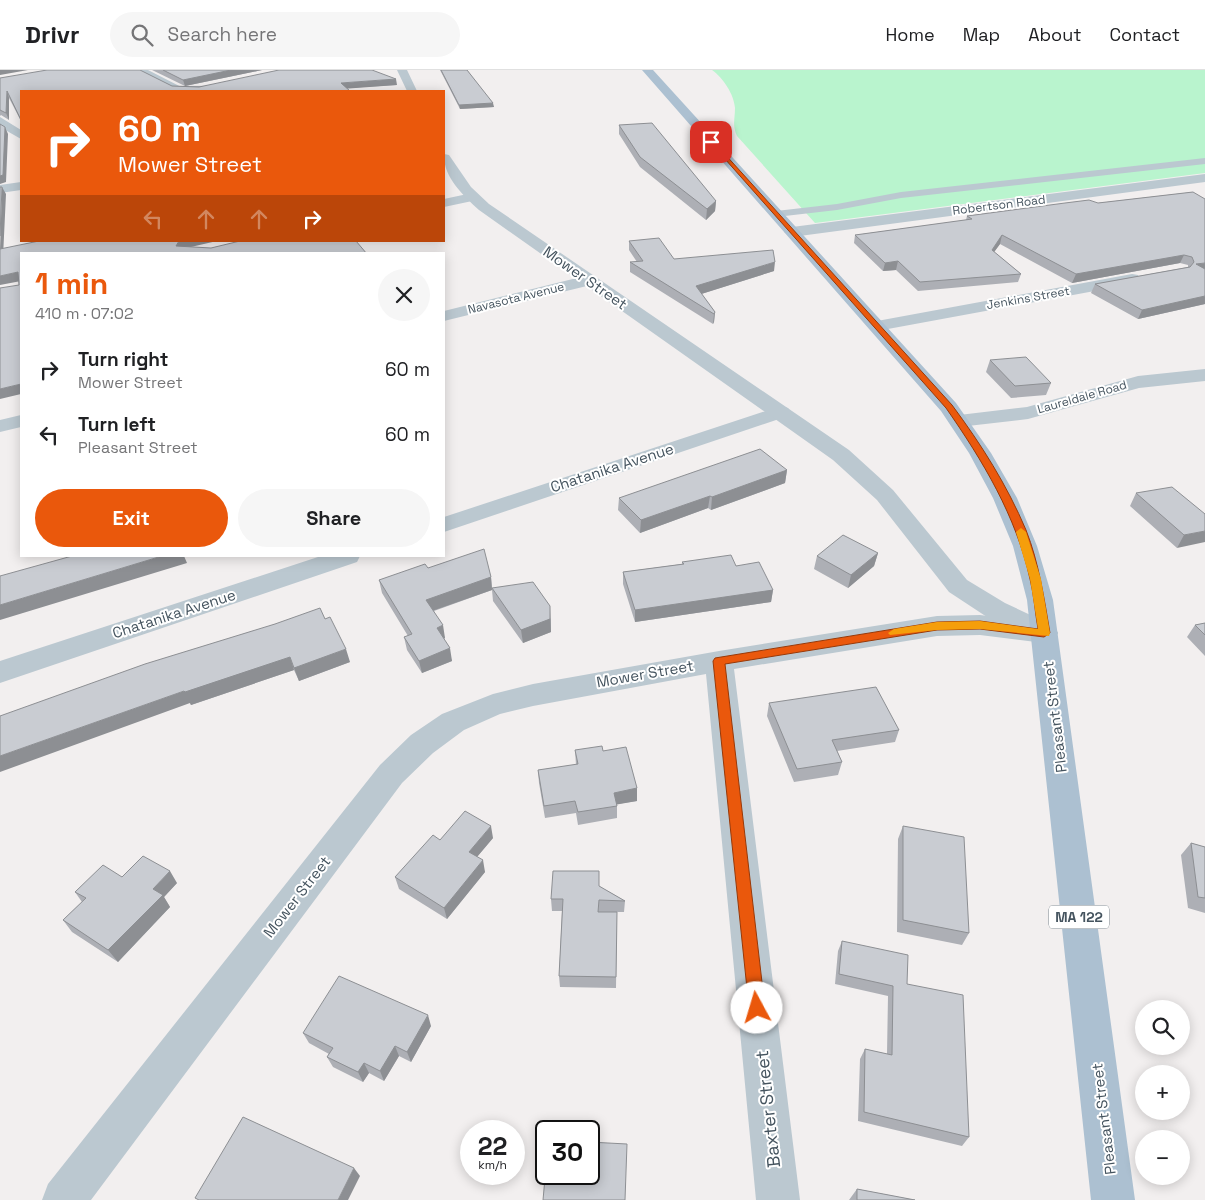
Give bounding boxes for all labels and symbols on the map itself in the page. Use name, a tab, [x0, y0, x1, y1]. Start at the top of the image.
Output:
pin	[690, 121, 732, 163]
street label: Robertson Road	[952, 191, 1046, 219]
street label: Mower Street	[540, 242, 631, 314]
street label: Navasota Avenue	[466, 278, 566, 318]
street label: Jenkins Street	[985, 283, 1071, 313]
street label: Laureldale Road	[1035, 377, 1129, 417]
street label: Chatanika Avenue	[548, 439, 676, 496]
street label: Chatanika Avenue	[110, 585, 238, 642]
street label: Mower Street	[595, 656, 695, 691]
street label: Pleasant Street	[1038, 660, 1071, 774]
street label: Mower Street	[259, 852, 334, 941]
road number: MA 122	[1049, 906, 1109, 929]
position arrow	[730, 981, 782, 1033]
street label: Baxter Street	[750, 1049, 785, 1169]
street label: Pleasant Street	[1087, 1062, 1120, 1176]
speed limit sign: 30	[535, 1120, 600, 1185]

